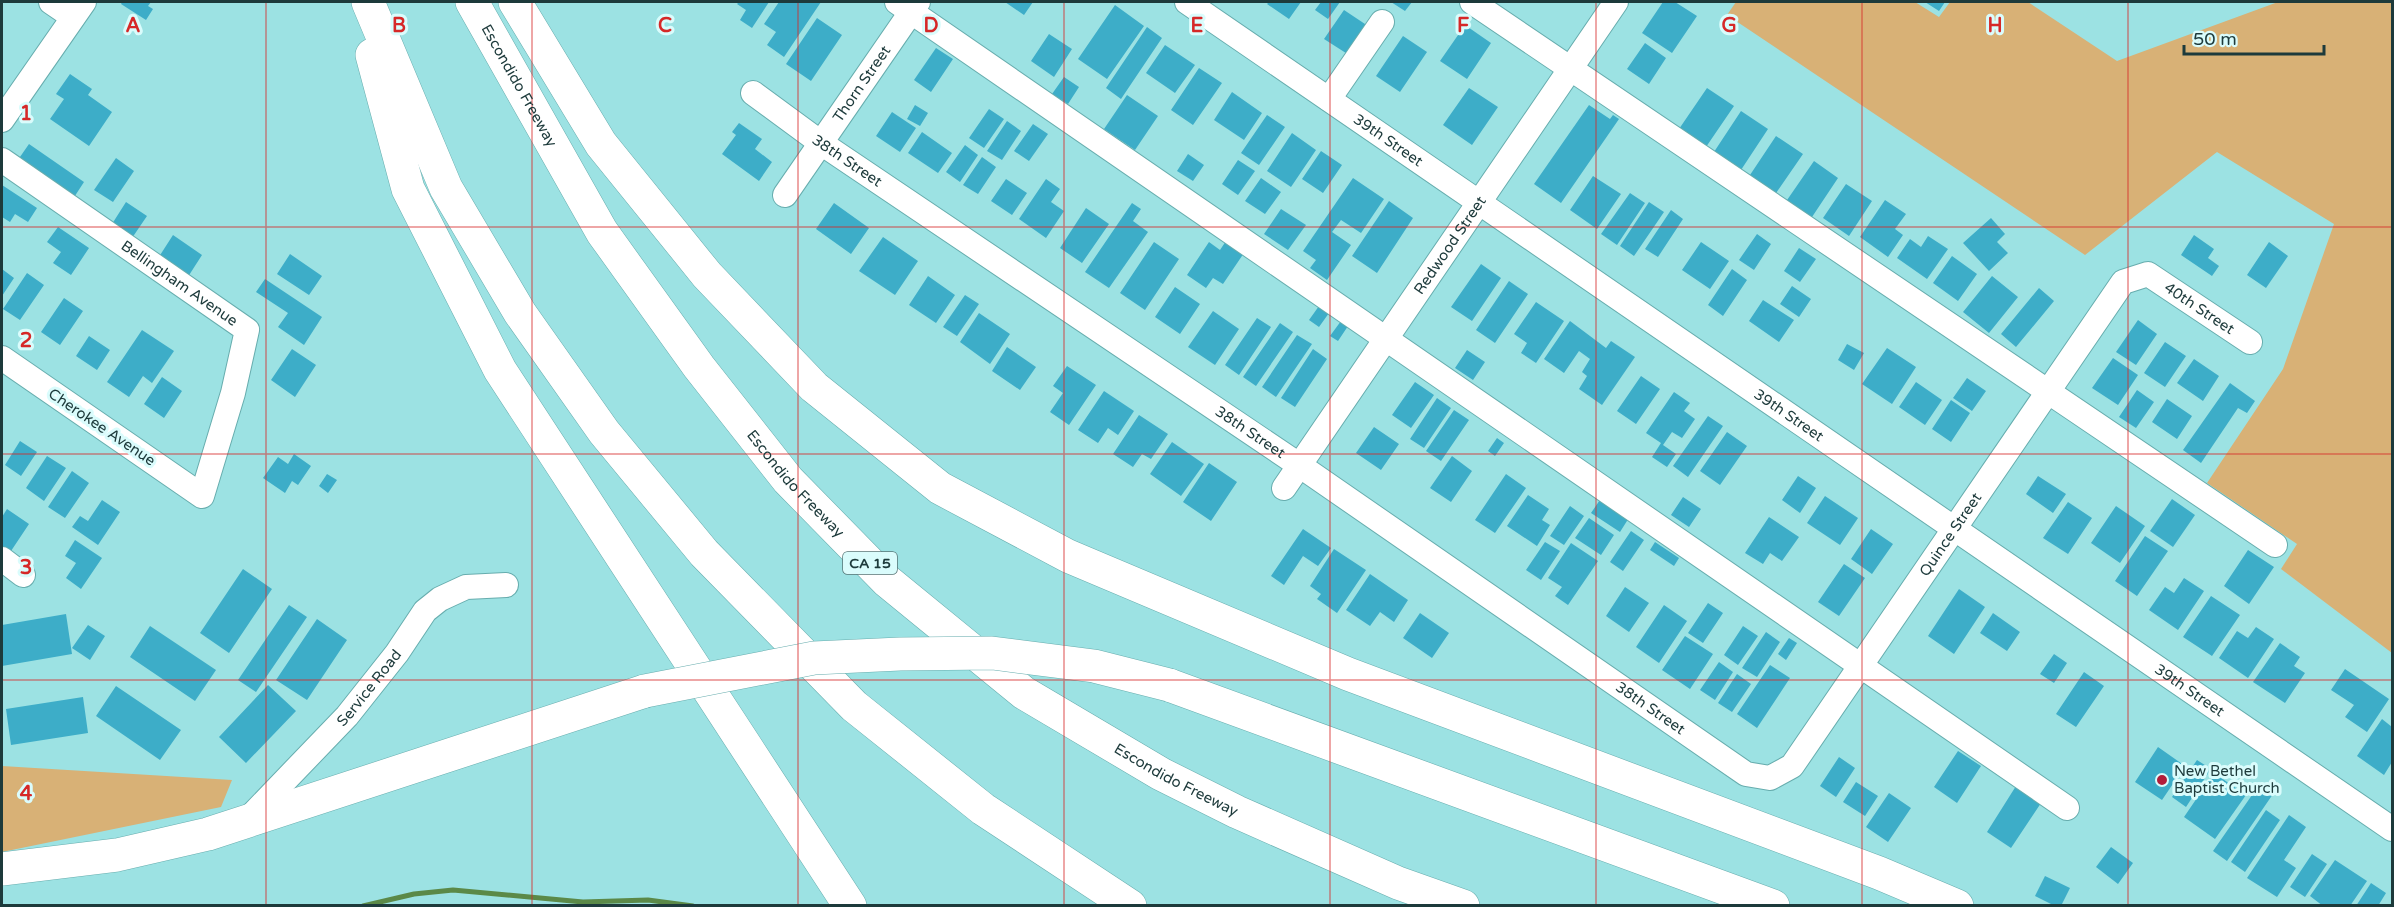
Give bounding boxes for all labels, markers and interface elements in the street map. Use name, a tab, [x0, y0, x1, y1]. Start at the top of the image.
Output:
text: A	[126, 14, 141, 38]
text: B	[392, 14, 406, 38]
text: C	[658, 14, 672, 38]
text: D	[923, 14, 939, 38]
text: E	[1191, 14, 1204, 38]
text: F	[1457, 14, 1469, 38]
text: G	[1721, 14, 1737, 38]
text: H	[1987, 14, 2003, 38]
scale bar	[2184, 18, 2324, 56]
street label: Escondido Freeway	[477, 21, 561, 150]
text: 50 m	[2193, 28, 2237, 50]
street label: Thorn Street	[829, 42, 894, 126]
text: 1	[20, 102, 32, 126]
street label: 39th Street	[1350, 110, 1427, 170]
street label: 38th Street	[809, 131, 886, 191]
street label: Redwood Street	[1410, 192, 1490, 298]
street label: Bellingham Avenue	[118, 236, 241, 330]
street label: 40th Street	[2161, 278, 2238, 338]
text: 2	[20, 329, 32, 353]
street label: Cherokee Avenue	[45, 385, 159, 469]
street label: 39th Street	[1751, 385, 1827, 445]
street label: 38th Street	[1212, 402, 1289, 462]
street label: Escondido Freeway	[743, 426, 848, 541]
street label: Quince Street	[1915, 489, 1985, 580]
road number: CA 15	[843, 552, 897, 574]
text: 3	[20, 556, 32, 580]
street label: Service Road	[333, 646, 405, 730]
street label: 39th Street	[2151, 660, 2228, 720]
street label: 38th Street	[1612, 678, 1689, 738]
street label: Escondido Freeway	[1111, 739, 1241, 820]
place label: New Bethel Baptist Church	[2174, 762, 2280, 797]
marker: New Bethel Baptist Church	[2155, 773, 2169, 787]
text: 4	[20, 782, 33, 806]

